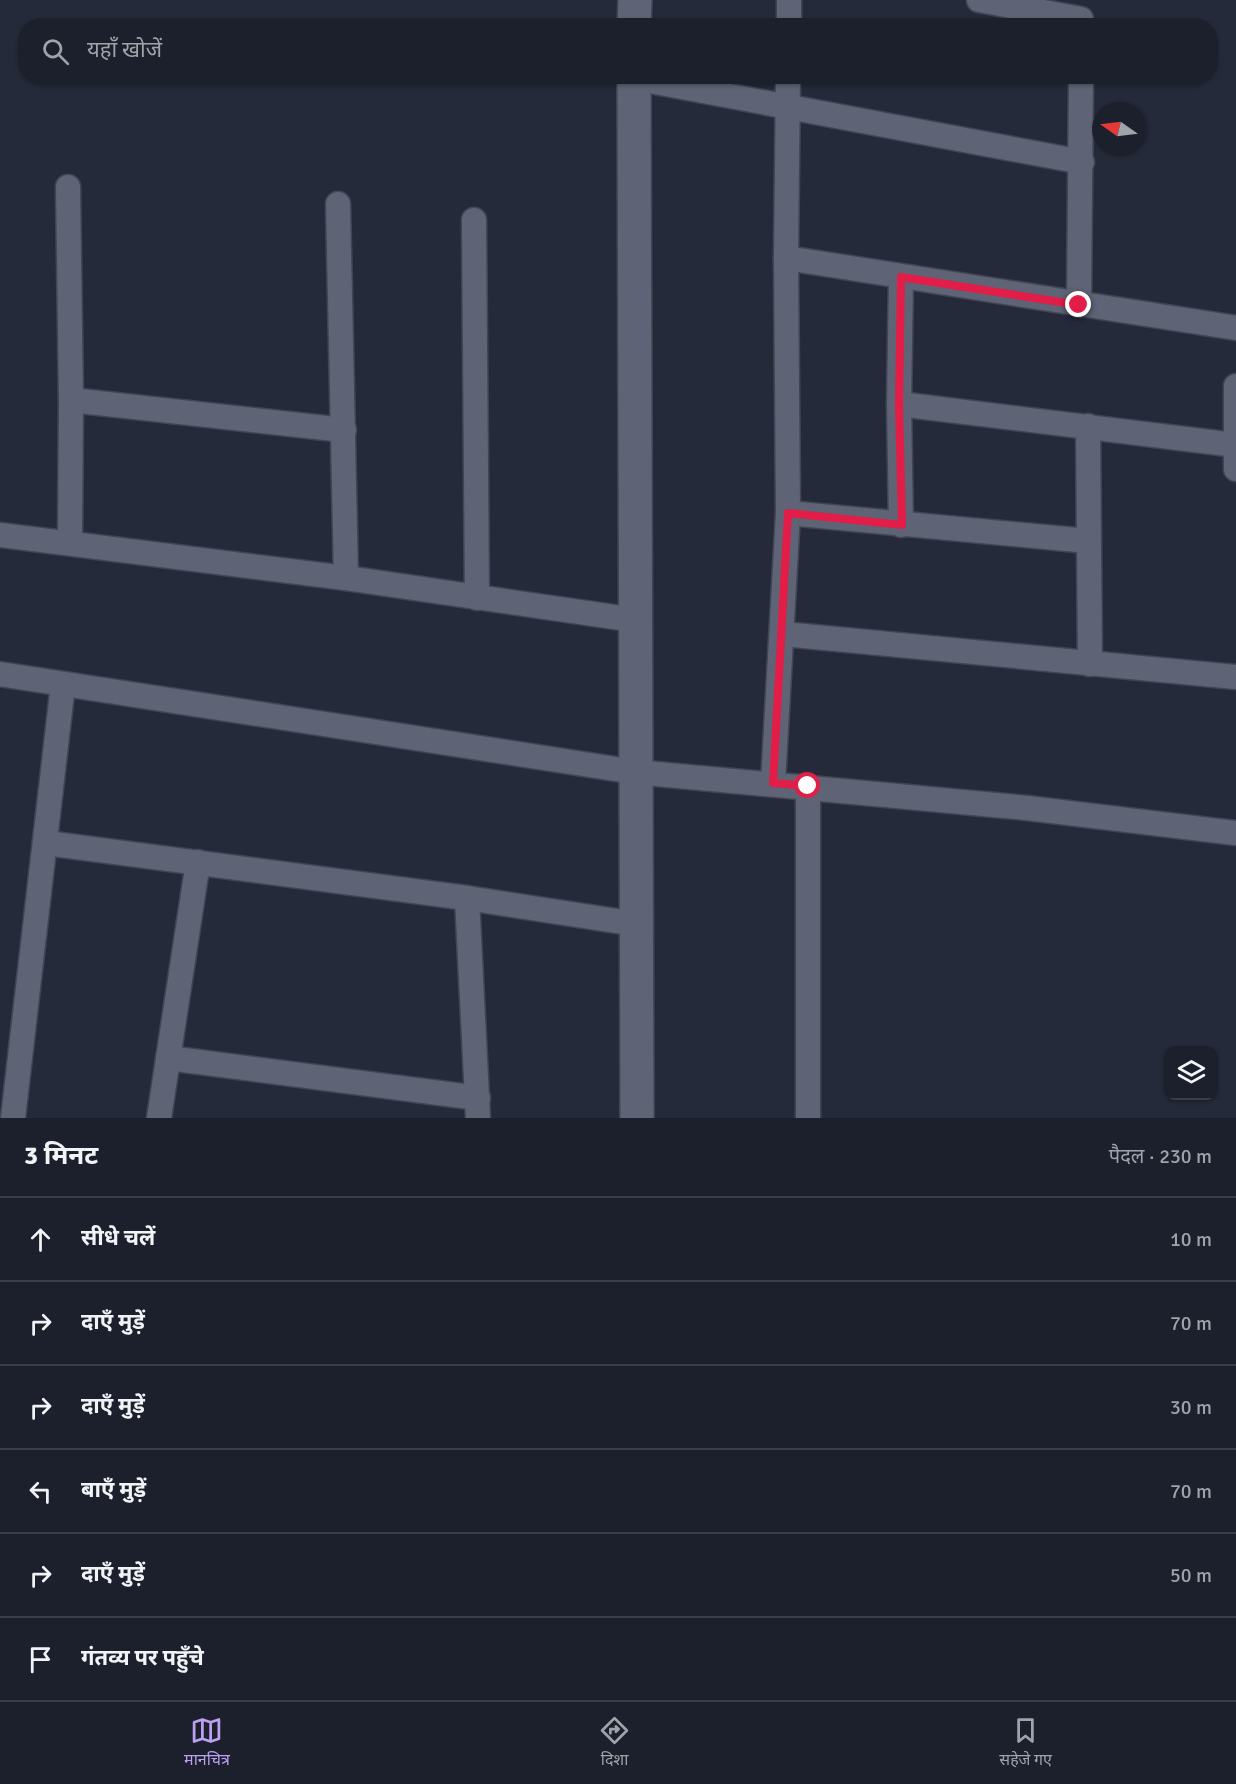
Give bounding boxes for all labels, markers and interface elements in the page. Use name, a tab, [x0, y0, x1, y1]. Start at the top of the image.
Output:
search box	[18, 18, 1218, 84]
icon: search	[39, 35, 72, 68]
text: यहाँ खोजें	[87, 36, 162, 63]
north arrow	[1092, 102, 1146, 156]
route end	[1065, 291, 1091, 317]
route start	[794, 772, 820, 798]
map controls	[1164, 1046, 1218, 1100]
button: layers	[1164, 1046, 1218, 1100]
text: 3 मिनट	[24, 1140, 98, 1172]
text: पैदल · 230 m	[1109, 1144, 1212, 1169]
icon: ahead	[24, 1223, 57, 1256]
text: सीधे चलें	[81, 1224, 155, 1251]
text: 10 m	[1170, 1227, 1212, 1252]
icon: right	[24, 1307, 57, 1340]
text: दाएँ मुड़ें	[81, 1308, 145, 1335]
text: 70 m	[1170, 1311, 1212, 1336]
icon: right	[24, 1391, 57, 1424]
text: दाएँ मुड़ें	[81, 1392, 145, 1419]
text: 30 m	[1170, 1395, 1212, 1420]
icon: left	[24, 1475, 57, 1508]
text: बाएँ मुड़ें	[81, 1476, 146, 1503]
text: 70 m	[1170, 1479, 1212, 1504]
icon: right	[24, 1559, 57, 1592]
text: दाएँ मुड़ें	[81, 1560, 145, 1587]
text: 50 m	[1170, 1563, 1212, 1588]
icon: arrive	[24, 1643, 57, 1676]
text: गंतव्य पर पहुँचे	[81, 1644, 204, 1671]
tab: मानचित्र	[184, 1714, 230, 1772]
tab: दिशा	[598, 1714, 631, 1772]
tab: सहेजे गए	[999, 1714, 1052, 1772]

